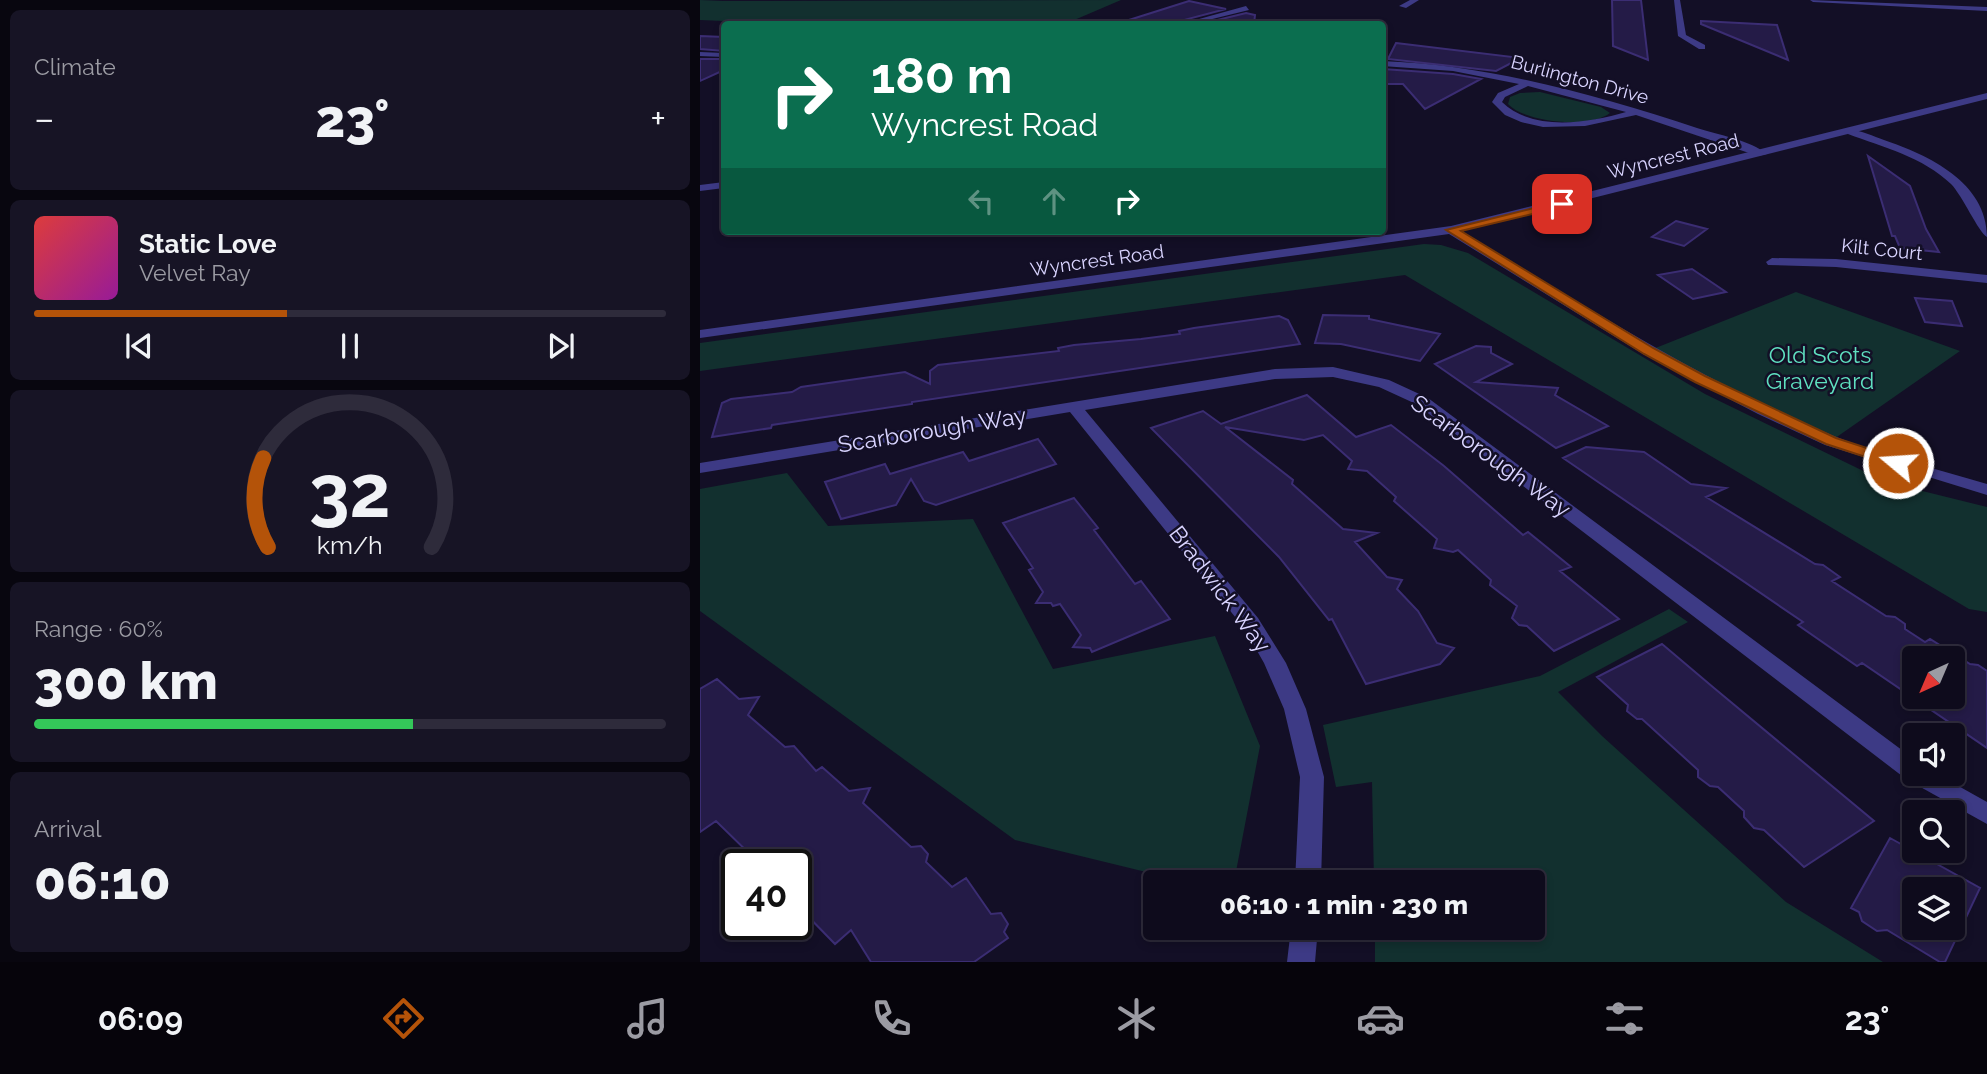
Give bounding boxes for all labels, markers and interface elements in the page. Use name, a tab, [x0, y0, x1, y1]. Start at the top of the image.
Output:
text: 180 m	[871, 47, 1012, 104]
icon: right	[756, 49, 847, 140]
street label: Burlington Drive	[1509, 50, 1651, 108]
text: Climate	[34, 53, 116, 80]
text: 23°	[315, 88, 389, 149]
text: −	[34, 96, 54, 141]
text: +	[650, 96, 666, 141]
text: Wyncrest Road	[871, 106, 1098, 143]
street label: Wyncrest Road	[1605, 129, 1741, 183]
pin	[1532, 174, 1592, 234]
icon: left	[962, 182, 1000, 220]
icon: ahead	[1035, 182, 1073, 220]
icon: right	[1108, 182, 1146, 220]
icon: arrive	[1543, 185, 1581, 223]
text: Static Love	[139, 229, 277, 259]
street label: Kilt Court	[1840, 234, 1924, 264]
street label: Wyncrest Road	[1029, 240, 1165, 280]
text: Velvet Ray	[139, 259, 251, 286]
icon: previous	[120, 327, 158, 365]
icon: pause	[331, 327, 369, 365]
icon: next	[542, 327, 580, 365]
park label: Old Scots Graveyard	[1766, 341, 1874, 394]
street label: Scarborough Way	[1406, 389, 1576, 522]
street label: Scarborough Way	[836, 401, 1028, 458]
position arrow	[1861, 426, 1935, 500]
text: 32	[309, 449, 391, 534]
street label: Bradwick Way	[1164, 520, 1277, 657]
text: km/h	[317, 530, 383, 560]
text: Range · 60%	[34, 615, 163, 642]
north arrow	[1902, 646, 1965, 709]
map controls	[1902, 646, 1965, 940]
text: 300 km	[34, 650, 218, 711]
button: sound	[1902, 723, 1965, 786]
button: search	[1902, 800, 1965, 863]
text: Arrival	[34, 815, 101, 842]
speed limit sign: 40	[721, 849, 812, 940]
text: 06:10	[34, 850, 171, 911]
button: layers	[1902, 877, 1965, 940]
text: 06:10 · 1 min · 230 m	[1220, 890, 1468, 920]
icon: directions	[379, 994, 428, 1043]
icon: music	[623, 994, 672, 1043]
icon: phone	[867, 994, 916, 1043]
icon: climate	[1112, 994, 1161, 1043]
icon: car	[1356, 994, 1405, 1043]
icon: filters	[1600, 994, 1649, 1043]
text: 06:09	[98, 1000, 183, 1037]
text: 23°	[1845, 1000, 1889, 1037]

